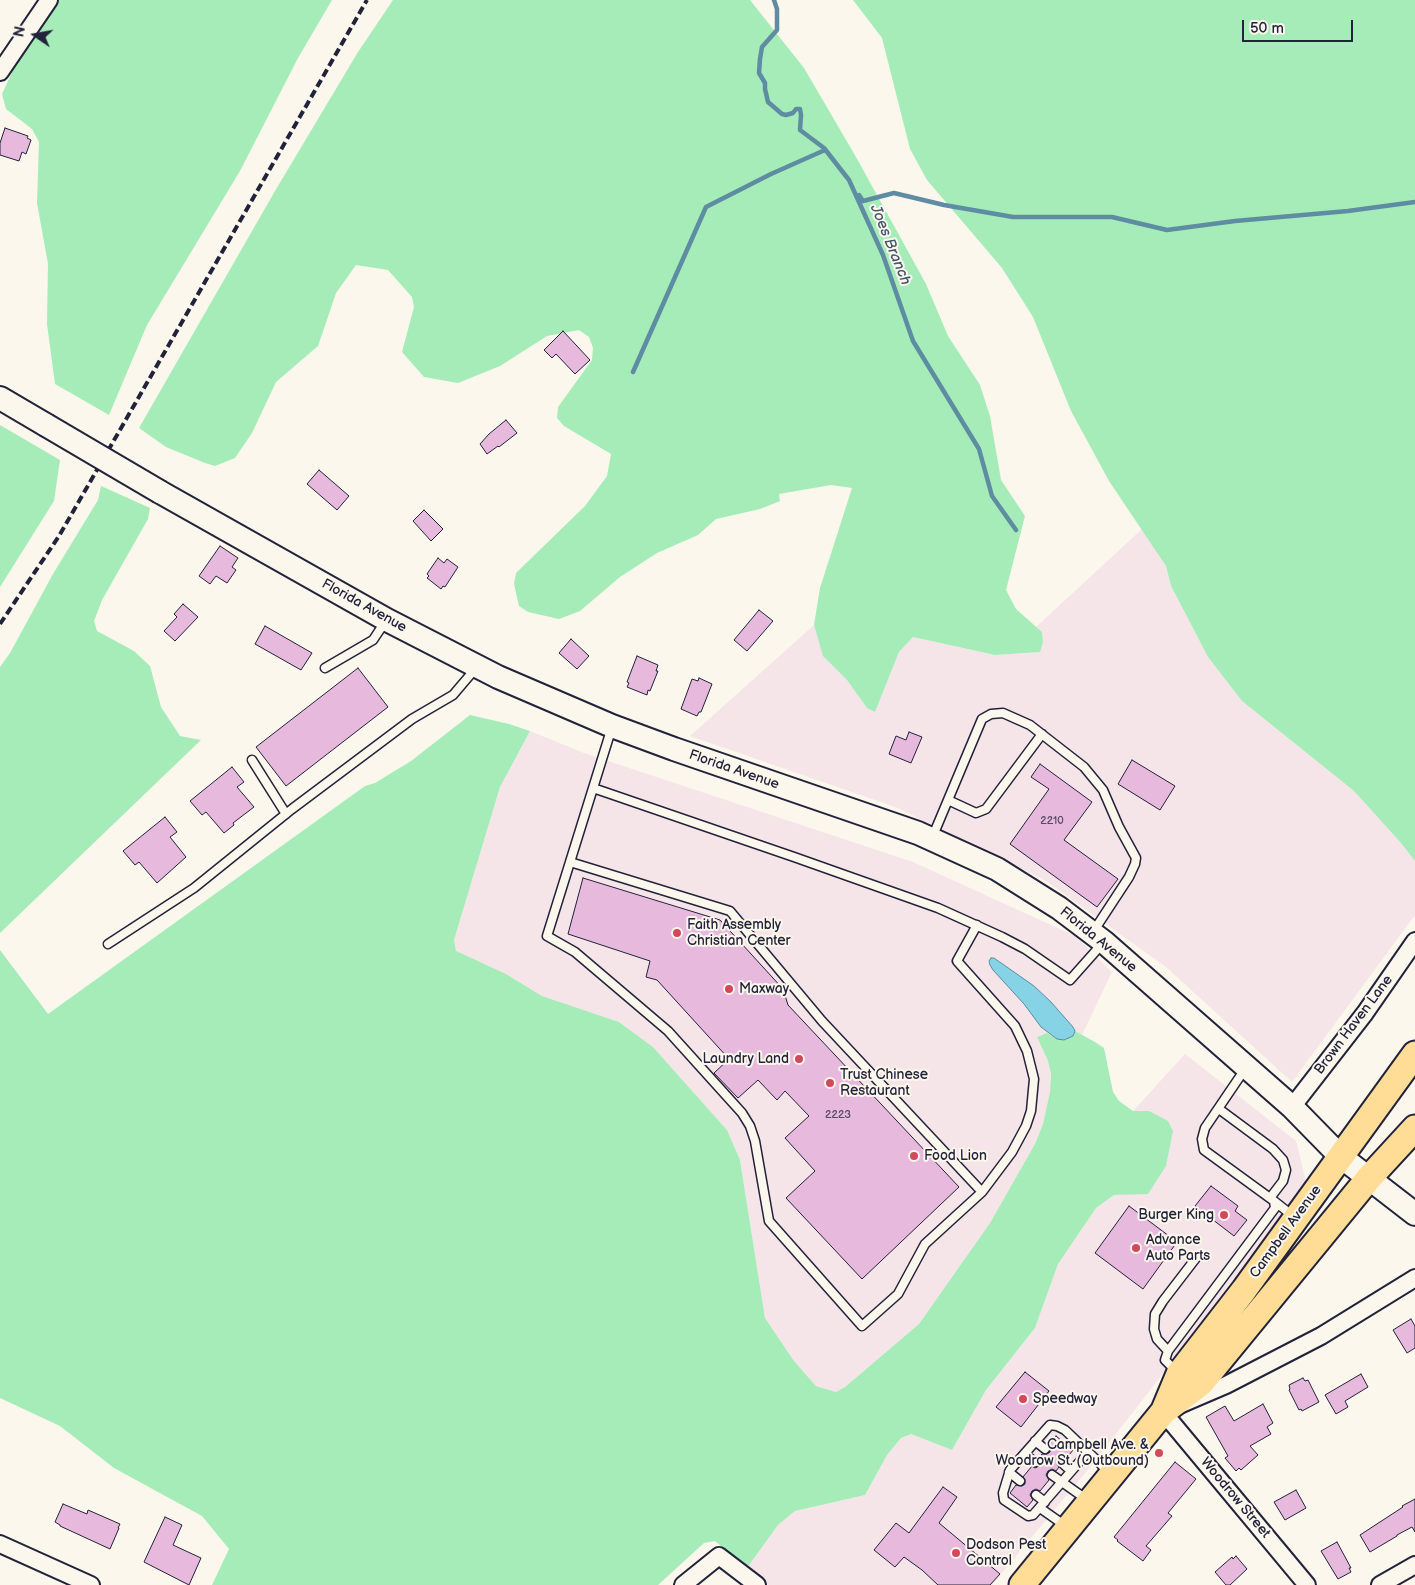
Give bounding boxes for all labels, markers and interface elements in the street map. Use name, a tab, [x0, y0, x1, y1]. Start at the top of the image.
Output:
north arrow	[10, 10, 60, 60]
scale bar	[1245, 10, 1356, 42]
text: 50 m	[1250, 19, 1284, 38]
text: N	[10, 25, 29, 39]
water label: Joes Branch	[866, 202, 914, 288]
street label: Florida Avenue	[319, 576, 409, 636]
street label: Florida Avenue	[687, 747, 781, 793]
house number: 2210	[1040, 814, 1064, 828]
street label: Florida Avenue	[1056, 904, 1140, 976]
place label: Faith Assembly Christian Center	[687, 917, 791, 950]
marker: Faith Assembly Christian Center	[671, 927, 683, 939]
street label: Brown Haven Lane	[1311, 972, 1397, 1078]
place label: Maxway	[739, 981, 789, 997]
marker: Maxway	[723, 983, 735, 995]
place label: Laundry Land	[702, 1051, 789, 1067]
marker: Laundry Land	[793, 1053, 805, 1065]
place label: Trust Chinese Restaurant	[840, 1067, 928, 1100]
marker: Trust Chinese Restaurant	[824, 1077, 836, 1089]
house number: 2223	[825, 1108, 851, 1122]
place label: Food Lion	[924, 1148, 987, 1164]
marker: Food Lion	[908, 1150, 920, 1162]
street label: Campbell Avenue	[1247, 1182, 1325, 1282]
place label: Burger King	[1138, 1207, 1214, 1223]
marker: Burger King	[1218, 1209, 1230, 1221]
place label: Advance Auto Parts	[1146, 1232, 1210, 1264]
marker: Advance Auto Parts	[1130, 1242, 1142, 1254]
place label: Speedway	[1033, 1391, 1097, 1407]
marker: Speedway	[1017, 1393, 1029, 1405]
place label: Campbell Ave. & Woodrow St. (Outbound)	[996, 1437, 1149, 1470]
marker: Campbell Ave. & Woodrow St. (Outbound)	[1153, 1447, 1165, 1459]
street label: Woodrow Street	[1196, 1454, 1274, 1542]
place label: Dodson Pest Control	[966, 1537, 1046, 1570]
marker: Dodson Pest Control	[950, 1547, 962, 1559]

